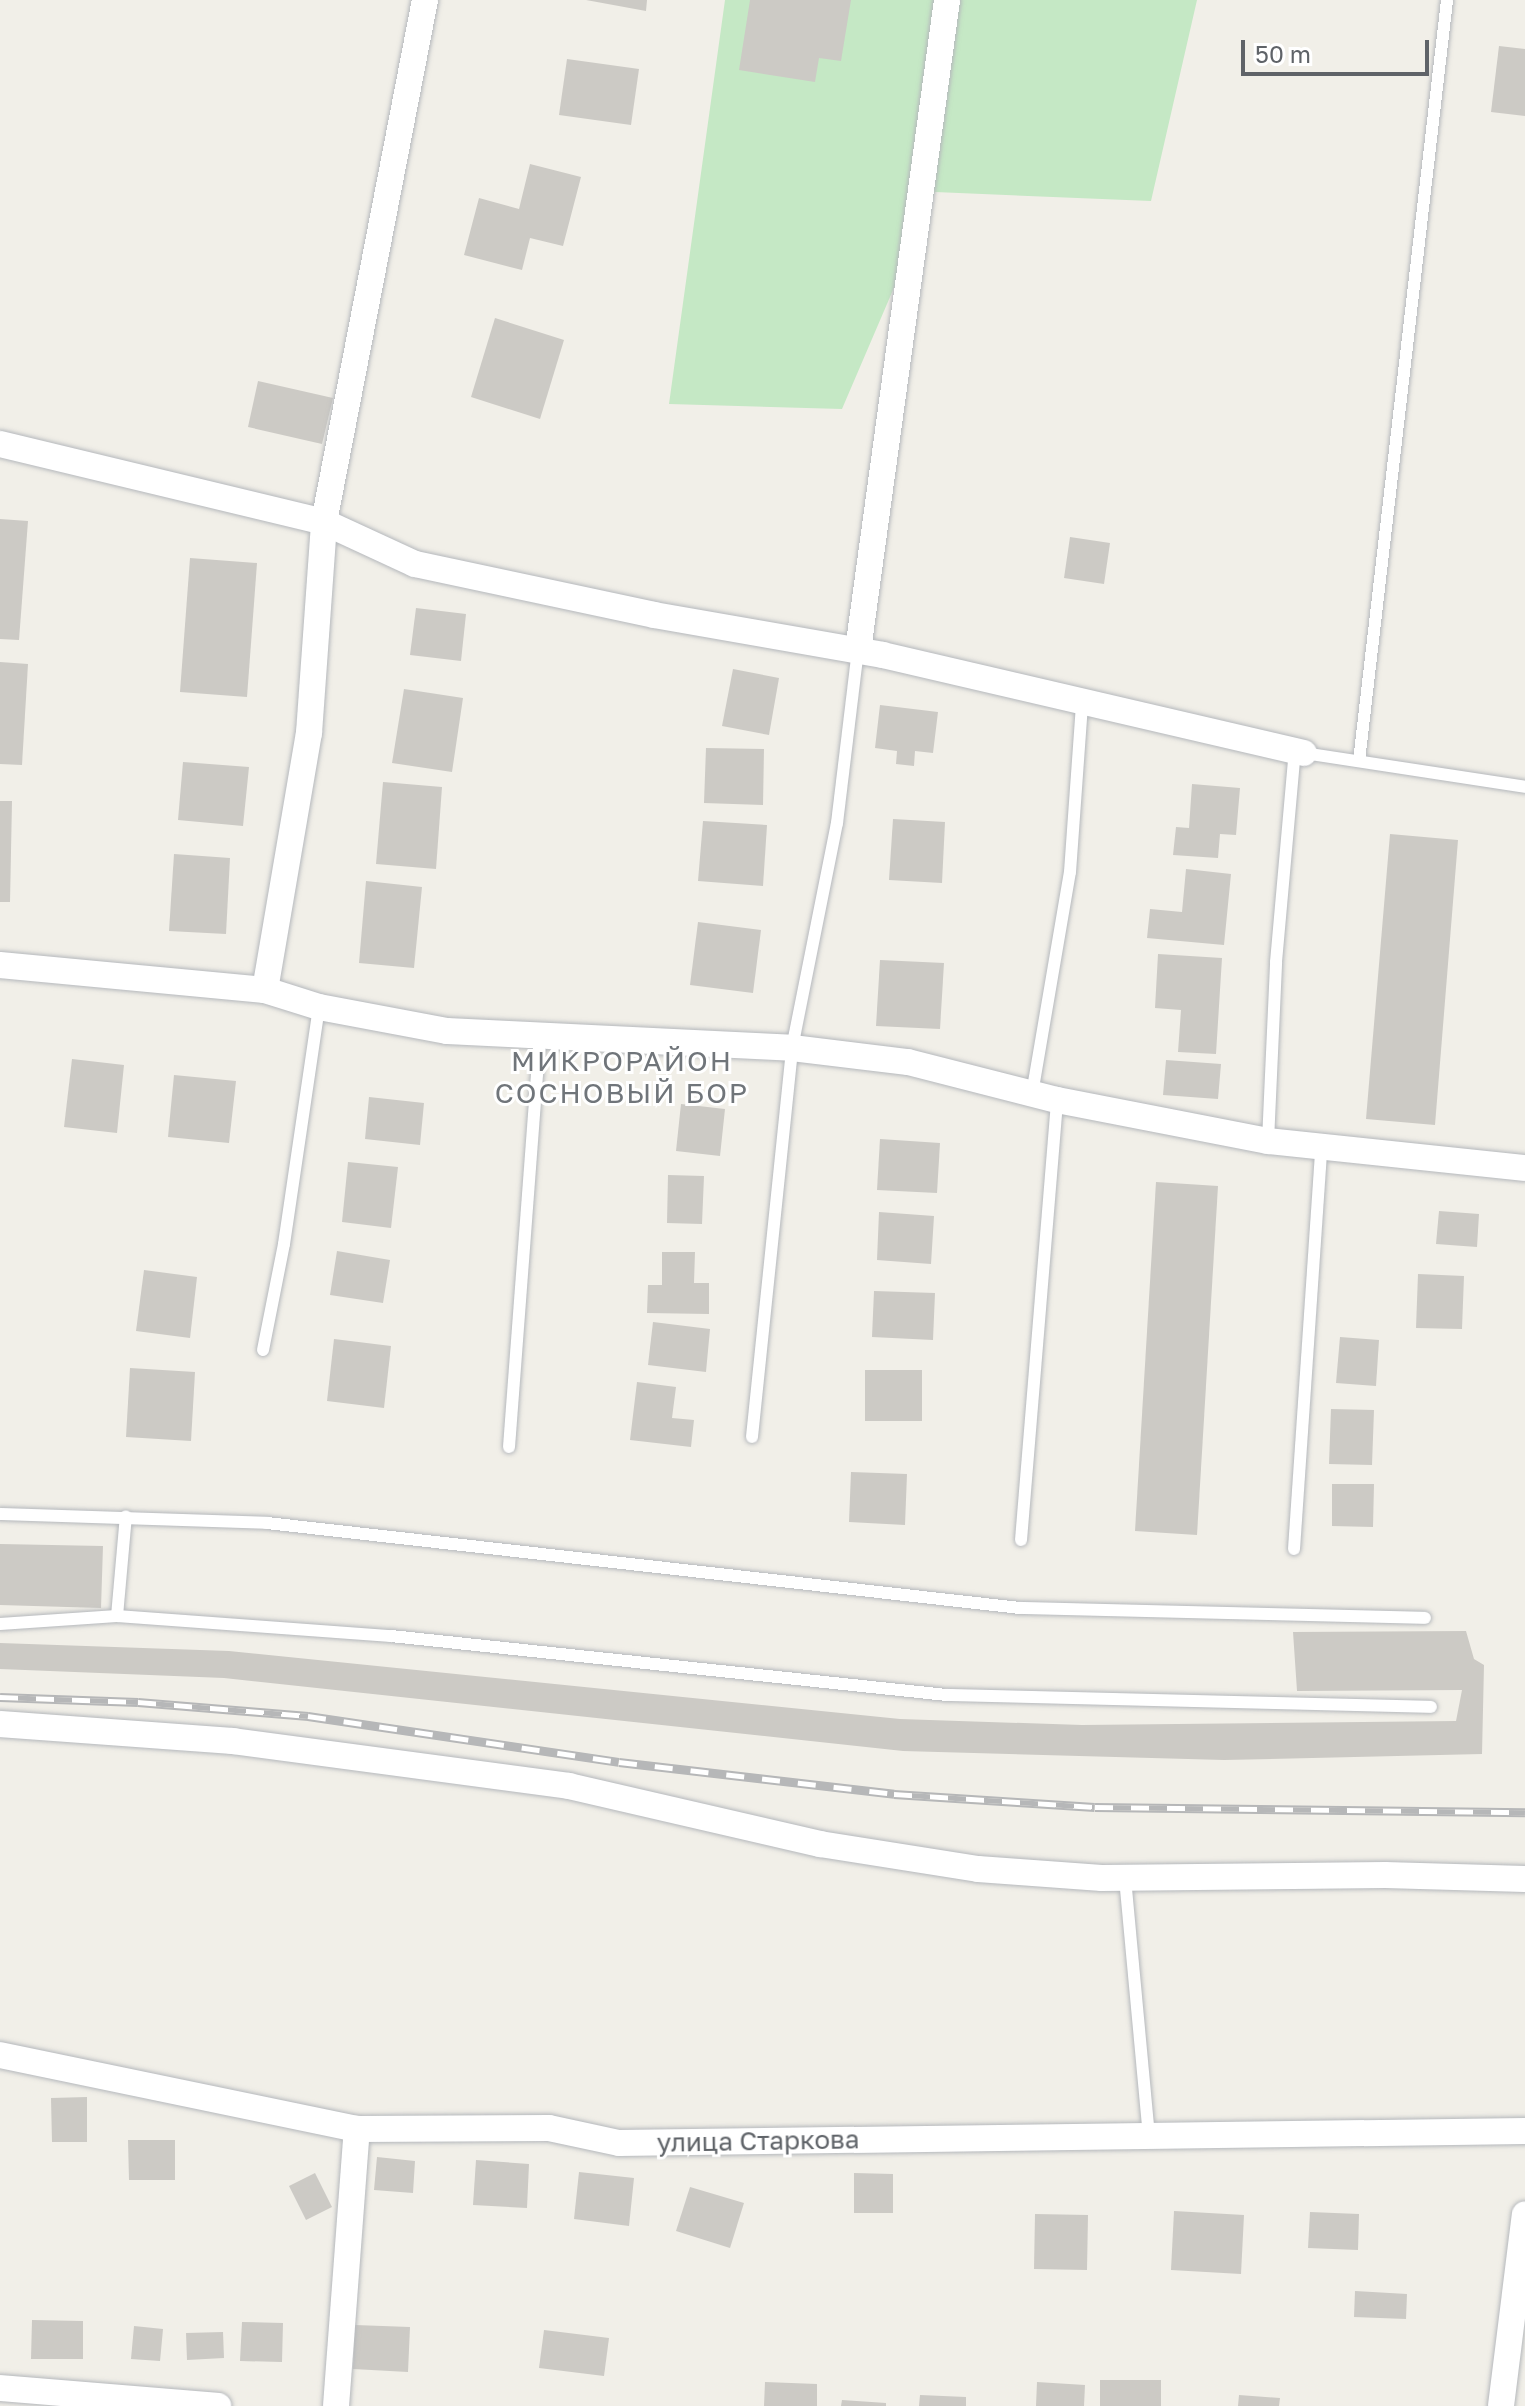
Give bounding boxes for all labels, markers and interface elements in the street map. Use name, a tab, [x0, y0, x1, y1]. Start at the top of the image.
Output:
scale bar	[1245, 24, 1433, 74]
text: 50 m	[1255, 39, 1311, 68]
district label: МИКРОРАЙОН СОСНОВЫЙ БОР	[495, 1044, 749, 1110]
street label: улица Старкова	[656, 2124, 860, 2158]

